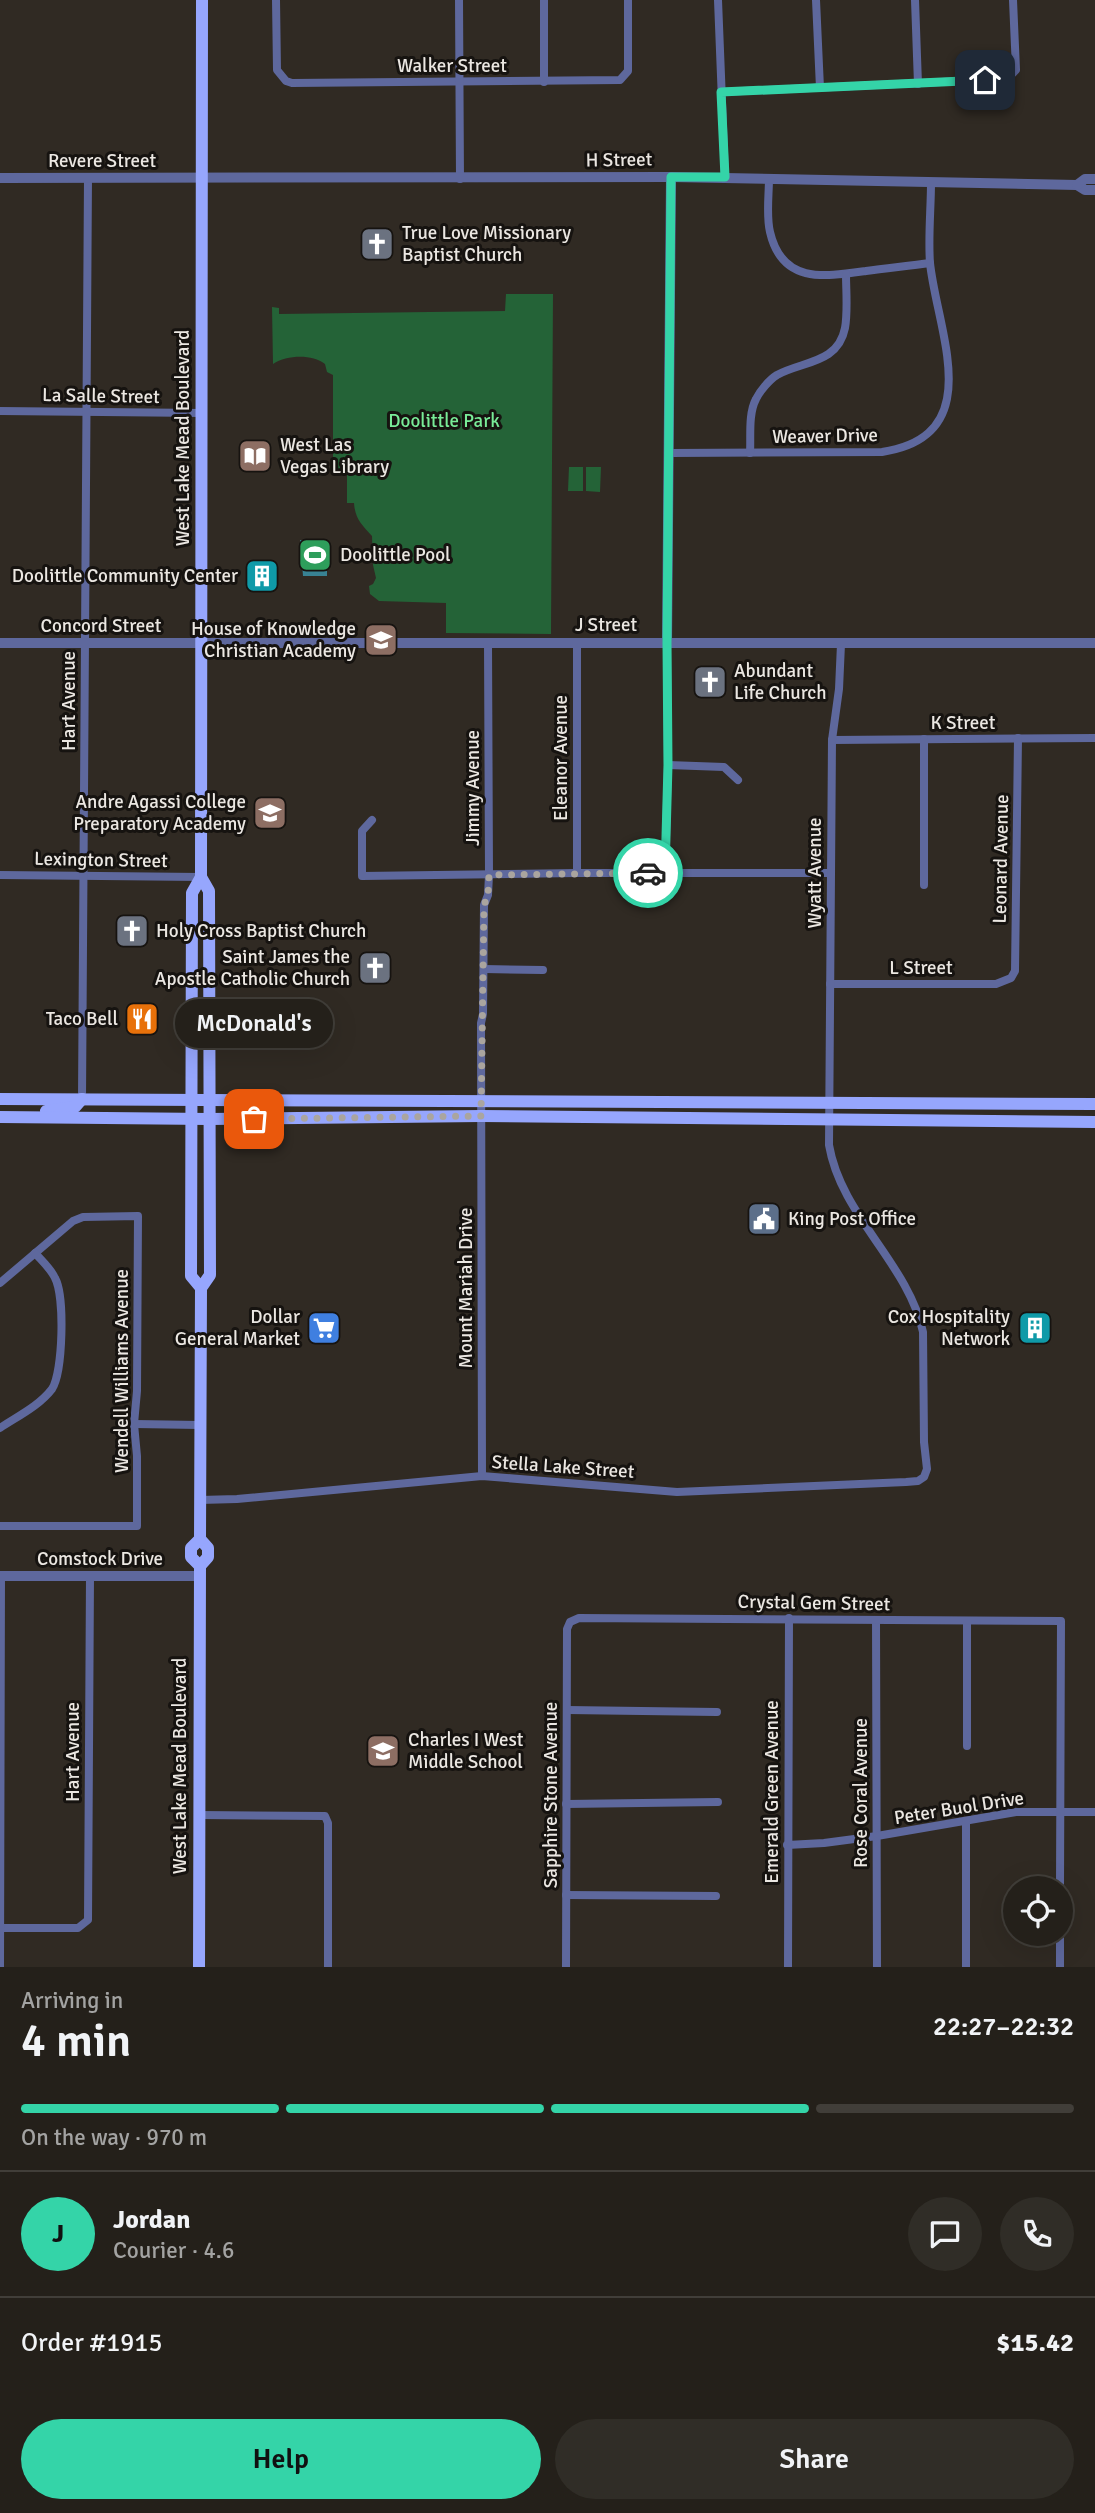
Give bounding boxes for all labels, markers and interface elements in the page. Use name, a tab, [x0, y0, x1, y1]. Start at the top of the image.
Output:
pin	[955, 50, 1015, 110]
street label: Walker Street	[397, 54, 507, 78]
icon: home	[966, 61, 1004, 99]
street label: H Street	[586, 147, 653, 173]
street label: Revere Street	[48, 149, 156, 173]
place label: True Love Missionary Baptist Church	[402, 221, 571, 267]
church icon: True Love Missionary Baptist Church	[358, 225, 396, 263]
street label: West Lake Mead Boulevard	[171, 330, 195, 546]
street label: La Salle Street	[42, 383, 160, 409]
park label: Doolittle Park	[388, 409, 500, 433]
street label: Weaver Drive	[772, 423, 878, 449]
place label: West Las Vegas Library	[280, 433, 389, 479]
library icon: West Las Vegas Library	[236, 437, 274, 475]
sports icon: Doolittle Pool	[296, 536, 334, 574]
place label: Doolittle Pool	[340, 543, 451, 567]
building icon: Doolittle Community Center	[243, 557, 281, 595]
place label: Doolittle Community Center	[12, 564, 238, 588]
street label: J Street	[575, 613, 637, 637]
street label: Concord Street	[41, 614, 162, 638]
place label: House of Knowledge Christian Academy	[191, 617, 356, 663]
school or university icon: House of Knowledge Christian Academy	[362, 621, 400, 659]
street label: Hart Avenue	[57, 651, 81, 751]
place label: Abundant Life Church	[734, 659, 827, 705]
church icon: Abundant Life Church	[691, 663, 729, 701]
street label: Eleanor Avenue	[549, 695, 573, 821]
street label: K Street	[930, 711, 996, 735]
street label: Jimmy Avenue	[461, 730, 485, 846]
place label: Andre Agassi College Preparatory Academy	[73, 790, 246, 836]
school or university icon: Andre Agassi College Preparatory Academy	[251, 794, 289, 832]
street label: Leonard Avenue	[988, 794, 1014, 924]
street label: Wyatt Avenue	[803, 817, 827, 929]
courier	[613, 838, 683, 908]
street label: Lexington Street	[34, 847, 168, 873]
icon: car	[629, 854, 667, 892]
church icon: Holy Cross Baptist Church	[113, 912, 151, 950]
place label: Holy Cross Baptist Church	[156, 919, 366, 943]
place label: Saint James the Apostle Catholic Church	[155, 945, 350, 991]
church icon: Saint James the Apostle Catholic Church	[356, 949, 394, 987]
street label: L Street	[889, 956, 953, 980]
restaurant icon: Taco Bell	[123, 1000, 161, 1038]
callout: McDonald's	[175, 1000, 333, 1049]
place label: Taco Bell	[46, 1007, 118, 1031]
text: McDonald's	[196, 1009, 312, 1038]
pin	[224, 1089, 284, 1149]
icon: bag	[235, 1100, 273, 1138]
public building icon: King Post Office	[745, 1200, 783, 1238]
place label: King Post Office	[788, 1207, 916, 1231]
street label: Mount Mariah Drive	[454, 1208, 478, 1368]
street label: Wendell Williams Avenue	[110, 1269, 134, 1473]
place label: Dollar General Market	[175, 1305, 300, 1351]
place label: Cox Hospitality Network	[888, 1305, 1010, 1351]
supermarket icon: Dollar General Market	[305, 1309, 343, 1347]
building icon: Cox Hospitality Network	[1016, 1309, 1054, 1347]
street label: Stella Lake Street	[491, 1450, 636, 1484]
street label: Comstock Drive	[37, 1547, 163, 1571]
street label: Crystal Gem Street	[737, 1590, 891, 1616]
street label: West Lake Mead Boulevard	[168, 1658, 192, 1874]
street label: Emerald Green Avenue	[760, 1700, 784, 1884]
street label: Hart Avenue	[61, 1702, 85, 1802]
street label: Sapphire Stone Avenue	[539, 1702, 563, 1888]
street label: Rose Coral Avenue	[849, 1718, 873, 1868]
place label: Charles I West Middle School	[408, 1728, 524, 1774]
school or university icon: Charles I West Middle School	[364, 1732, 402, 1770]
street label: Peter Buol Drive	[892, 1786, 1026, 1830]
map controls	[1003, 1876, 1073, 1946]
button: locate	[1003, 1876, 1073, 1946]
text: Arriving in	[21, 1986, 123, 2015]
text: 22:27–22:32	[933, 2011, 1074, 2043]
text: 4 min	[21, 2013, 131, 2069]
text: On the way · 970 m	[21, 2123, 207, 2152]
button: chat	[908, 2197, 982, 2271]
button: phone	[1000, 2197, 1074, 2271]
text: Jordan	[113, 2204, 190, 2236]
text: J	[52, 2218, 64, 2250]
text: Courier · 4.6	[113, 2236, 234, 2265]
text: Order #1915	[21, 2327, 162, 2359]
text: $15.42	[996, 2327, 1074, 2359]
button: Help	[21, 2419, 541, 2499]
button: Share	[555, 2419, 1074, 2499]

